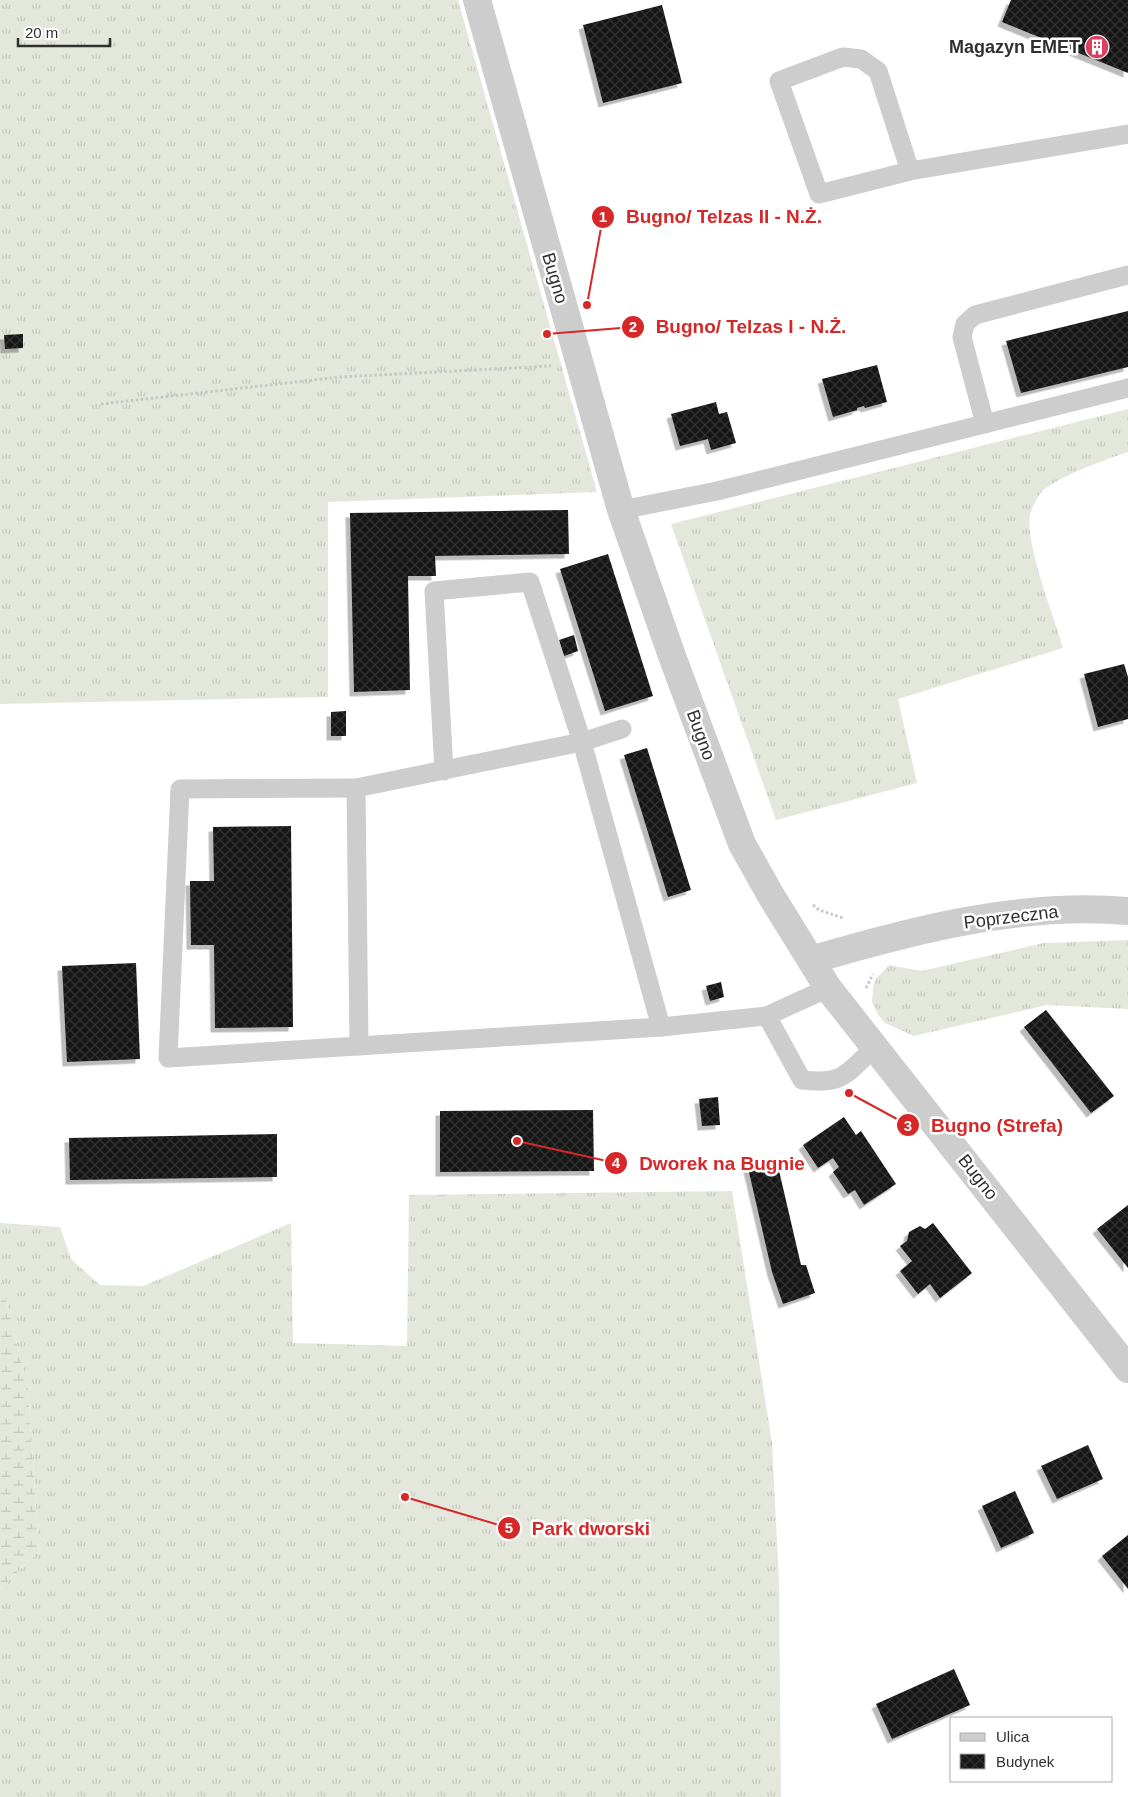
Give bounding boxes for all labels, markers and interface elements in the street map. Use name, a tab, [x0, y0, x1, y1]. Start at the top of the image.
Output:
scale bar	[18, 15, 110, 47]
text: 20 m	[25, 24, 58, 41]
building icon: Magazyn EMET	[1084, 34, 1110, 60]
place label: Magazyn EMET	[949, 37, 1080, 57]
callout: Bugno/ Telzas II - N.Ż.	[591, 200, 832, 234]
text: Bugno/ Telzas II - N.Ż.	[626, 206, 822, 227]
text: 1	[599, 208, 607, 225]
street label: Bugno	[538, 250, 572, 306]
callout: Bugno/ Telzas I - N.Ż.	[621, 310, 856, 344]
text: Bugno/ Telzas I - N.Ż.	[656, 316, 846, 337]
text: 2	[629, 318, 637, 335]
street label: Bugno	[683, 707, 719, 763]
street label: Poprzeczna	[963, 901, 1060, 933]
callout: Bugno (Strefa)	[896, 1108, 1073, 1142]
text: Bugno (Strefa)	[931, 1115, 1063, 1136]
text: 3	[904, 1117, 912, 1134]
callout: Dworek na Bugnie	[604, 1146, 814, 1180]
street label: Bugno	[954, 1150, 1002, 1204]
text: Dworek na Bugnie	[639, 1153, 805, 1174]
text: 4	[612, 1154, 621, 1171]
callout: Park dworski	[497, 1511, 660, 1545]
text: Park dworski	[532, 1518, 650, 1539]
text: 5	[505, 1519, 513, 1536]
legend	[950, 1717, 1113, 1782]
text: Ulica	[996, 1728, 1030, 1745]
text: Budynek	[996, 1753, 1055, 1770]

